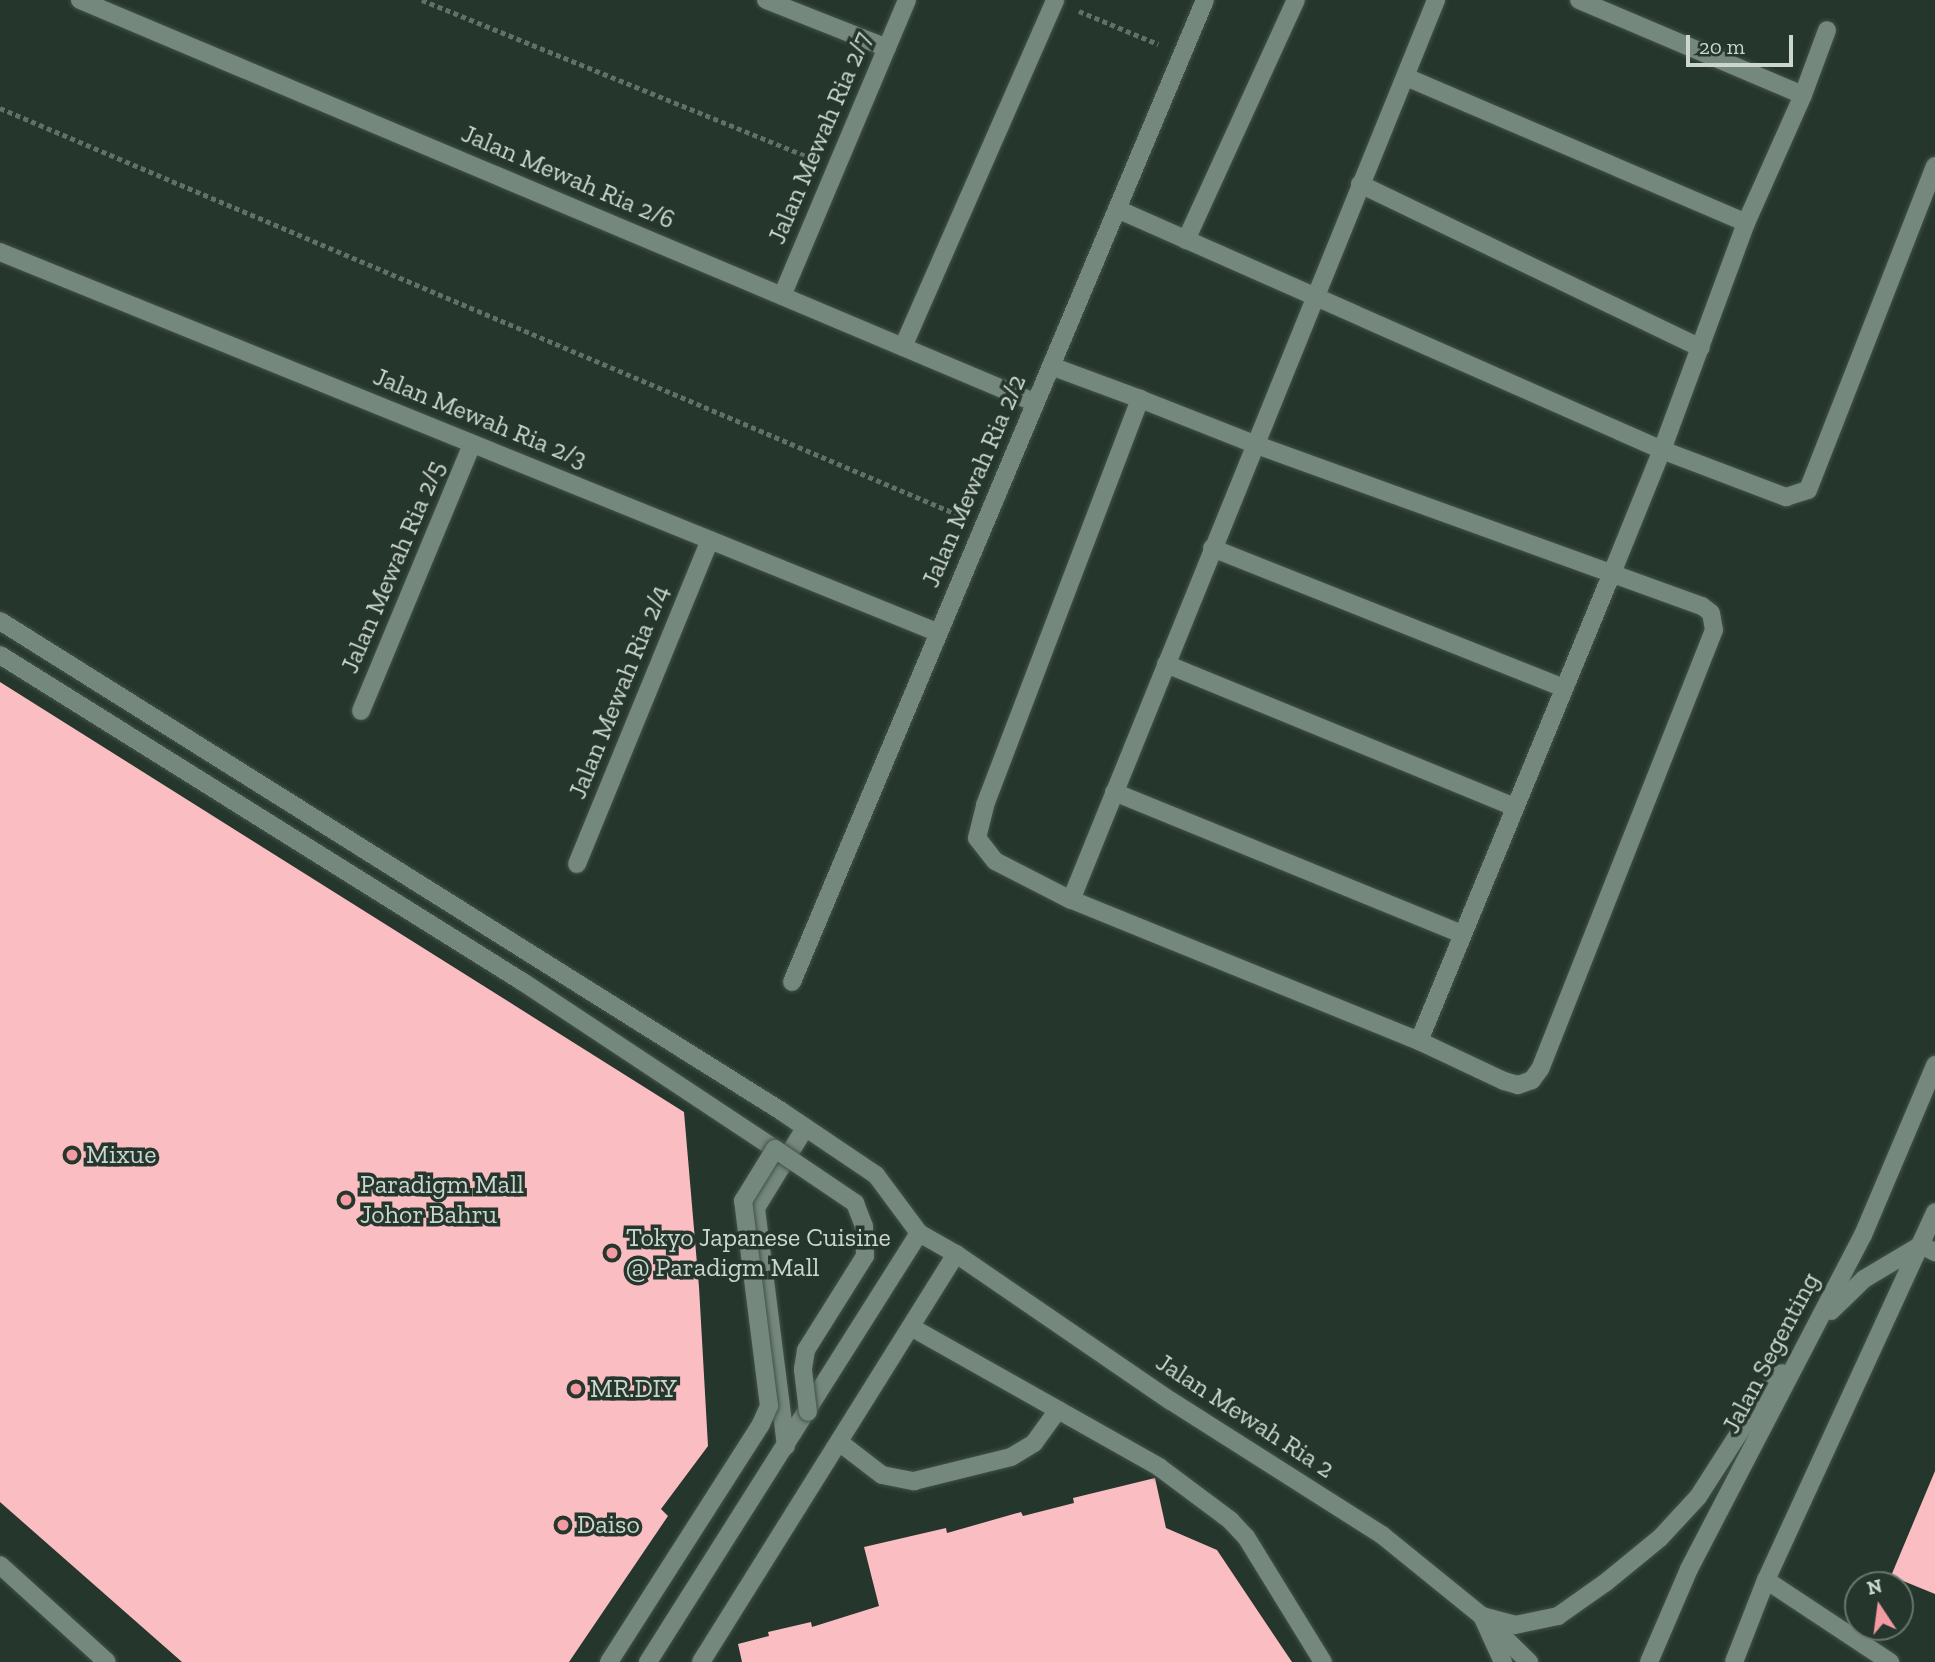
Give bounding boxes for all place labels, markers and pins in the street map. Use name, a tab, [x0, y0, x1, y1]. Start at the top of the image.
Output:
place label: Mixue	[86, 1139, 156, 1171]
marker: Mixue	[64, 1147, 80, 1163]
place label: Paradigm Mall Johor Bahru	[360, 1169, 524, 1230]
marker: Paradigm Mall Johor Bahru	[338, 1192, 354, 1208]
place label: Tokyo Japanese Cuisine @ Paradigm Mall	[626, 1222, 891, 1284]
marker: Tokyo Japanese Cuisine @ Paradigm Mall	[604, 1245, 620, 1261]
place label: MR.DIY	[590, 1373, 677, 1405]
marker: MR.DIY	[568, 1381, 584, 1397]
place label: Daiso	[577, 1509, 640, 1541]
marker: Daiso	[555, 1517, 571, 1533]

